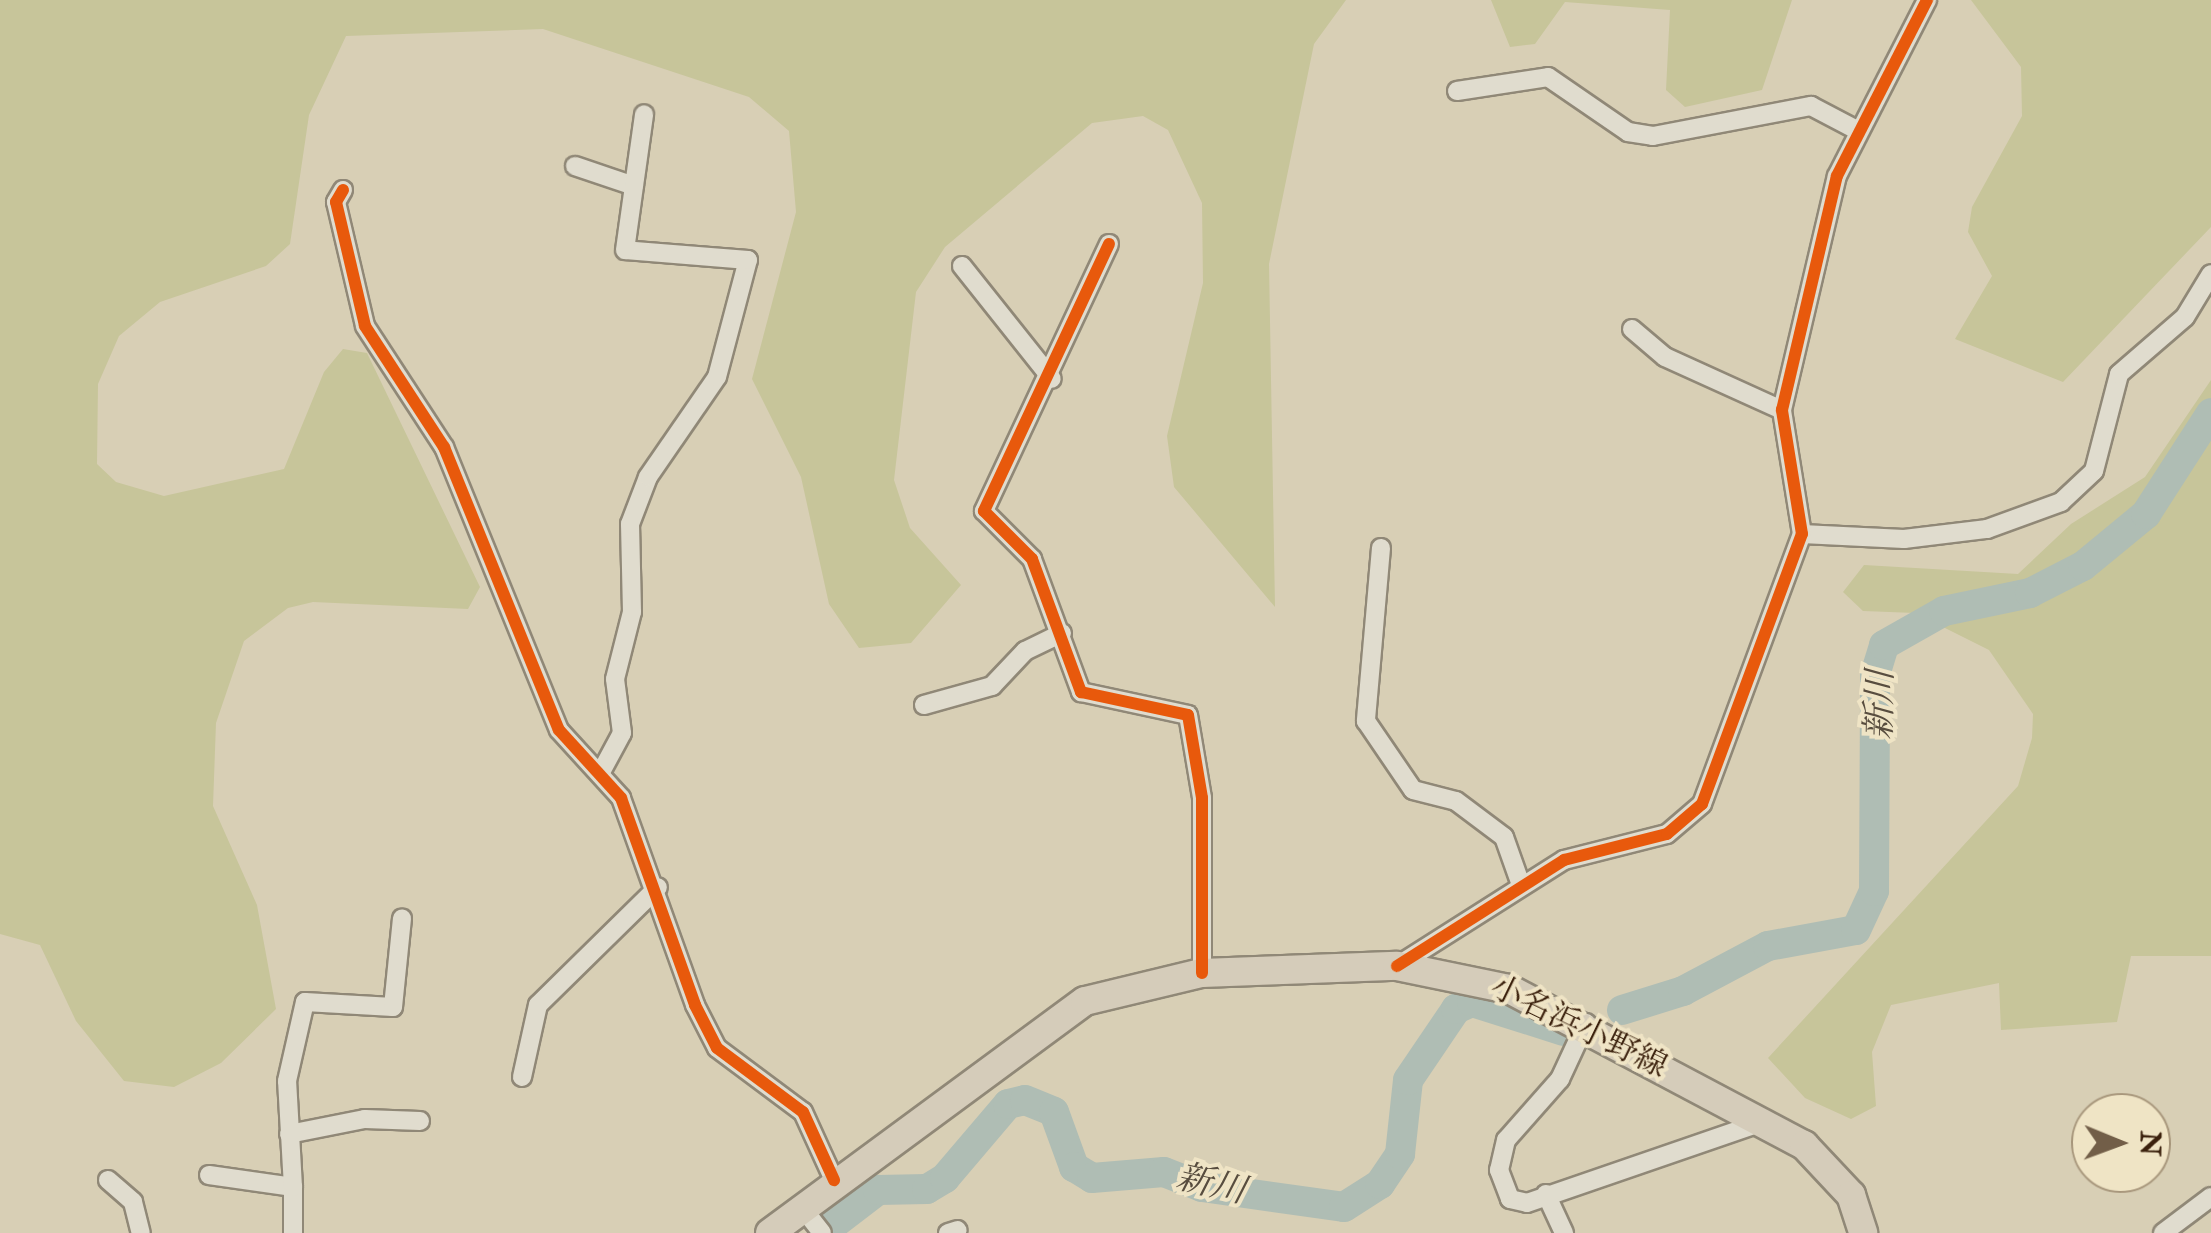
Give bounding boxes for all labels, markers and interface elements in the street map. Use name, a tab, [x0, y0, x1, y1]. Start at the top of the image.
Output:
water label: 新川	[1858, 670, 1902, 740]
street label: 小名浜小野線	[1484, 968, 1674, 1086]
north arrow	[2071, 1093, 2171, 1193]
text: N	[2132, 1131, 2167, 1156]
water label: 新川	[1172, 1156, 1250, 1212]

